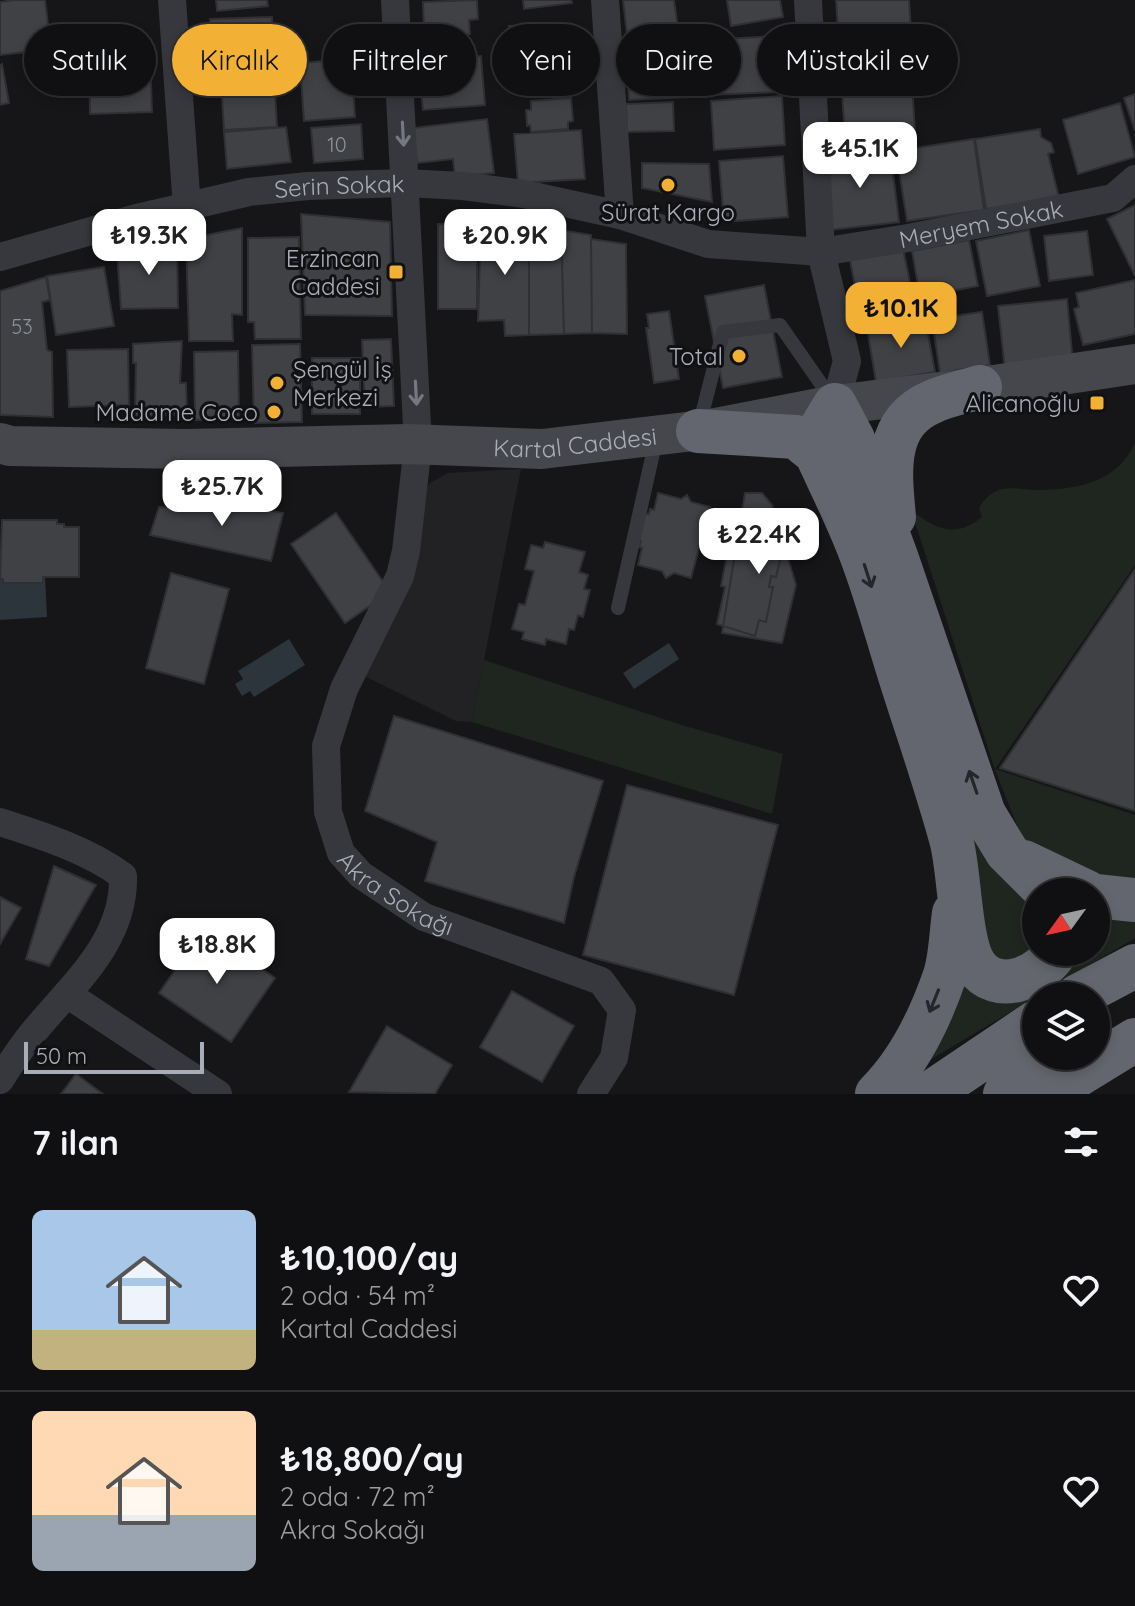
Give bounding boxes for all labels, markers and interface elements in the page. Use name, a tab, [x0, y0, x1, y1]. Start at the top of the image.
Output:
chip: Satılık	[24, 24, 156, 96]
chip: Kiralık	[172, 24, 307, 96]
chip: Filtreler	[323, 24, 476, 96]
chip: Yeni	[492, 24, 600, 96]
chip: Daire	[616, 24, 741, 96]
chip: Müstakil ev	[757, 24, 958, 96]
one-way arrow	[395, 120, 410, 147]
pin: ₺45.1K	[795, 122, 925, 190]
text: ₺45.1K	[821, 131, 899, 164]
house number: 10	[327, 132, 347, 157]
street label: Serin Sokak	[273, 168, 405, 204]
marker: Sürat Kargo	[659, 176, 677, 194]
street label: Meryem Sokak	[896, 193, 1065, 254]
place label: Sürat Kargo	[601, 197, 735, 227]
pin: ₺19.3K	[84, 209, 214, 277]
pin: ₺20.9K	[440, 209, 570, 277]
text: ₺19.3K	[110, 218, 188, 251]
text: ₺20.9K	[462, 218, 548, 251]
place label: Erzincan Caddesi	[286, 243, 380, 301]
marker: Erzincan Caddesi	[387, 263, 405, 281]
pin: ₺10.1K	[836, 282, 966, 350]
text: ₺10.1K	[864, 291, 938, 324]
house number: 53	[11, 314, 33, 339]
place label: Total	[669, 341, 723, 371]
marker: Total	[730, 347, 748, 365]
place label: Şengül İş Merkezi	[293, 354, 392, 412]
marker: Şengül İş Merkezi	[268, 374, 286, 392]
one-way arrow	[408, 379, 423, 406]
place label: Alicanoğlu	[965, 388, 1081, 418]
marker: Alicanoğlu	[1088, 394, 1106, 412]
place label: Madame Coco	[95, 397, 258, 427]
marker: Madame Coco	[265, 403, 283, 421]
street label: Kartal Caddesi	[493, 421, 658, 464]
pin: ₺25.7K	[157, 460, 287, 528]
text: ₺25.7K	[181, 469, 263, 502]
pin: ₺22.4K	[694, 508, 824, 576]
text: ₺22.4K	[717, 517, 801, 550]
one-way arrow	[861, 563, 876, 589]
one-way arrow	[965, 770, 980, 795]
street label: Akra Sokağı	[331, 845, 458, 942]
north arrow	[1022, 878, 1110, 966]
map controls	[1022, 878, 1110, 1070]
pin: ₺18.8K	[152, 918, 282, 986]
text: ₺18.8K	[178, 927, 256, 960]
button: layers	[1022, 982, 1110, 1070]
one-way arrow	[926, 989, 940, 1013]
scale bar	[24, 1038, 204, 1074]
text: 50 m	[36, 1042, 87, 1070]
icon: filters	[1059, 1120, 1103, 1164]
text: 7 ilan	[32, 1121, 119, 1164]
text: ₺10,100/ay	[280, 1236, 458, 1279]
icon: home	[96, 1242, 192, 1338]
icon: heart	[1059, 1268, 1103, 1312]
text: 2 oda · 54 m²	[280, 1279, 435, 1312]
text: Kartal Caddesi	[280, 1312, 458, 1345]
text: ₺18,800/ay	[280, 1437, 464, 1480]
icon: home	[96, 1443, 192, 1539]
icon: heart	[1059, 1469, 1103, 1513]
text: 2 oda · 72 m²	[280, 1480, 435, 1513]
text: Akra Sokağı	[280, 1513, 425, 1546]

